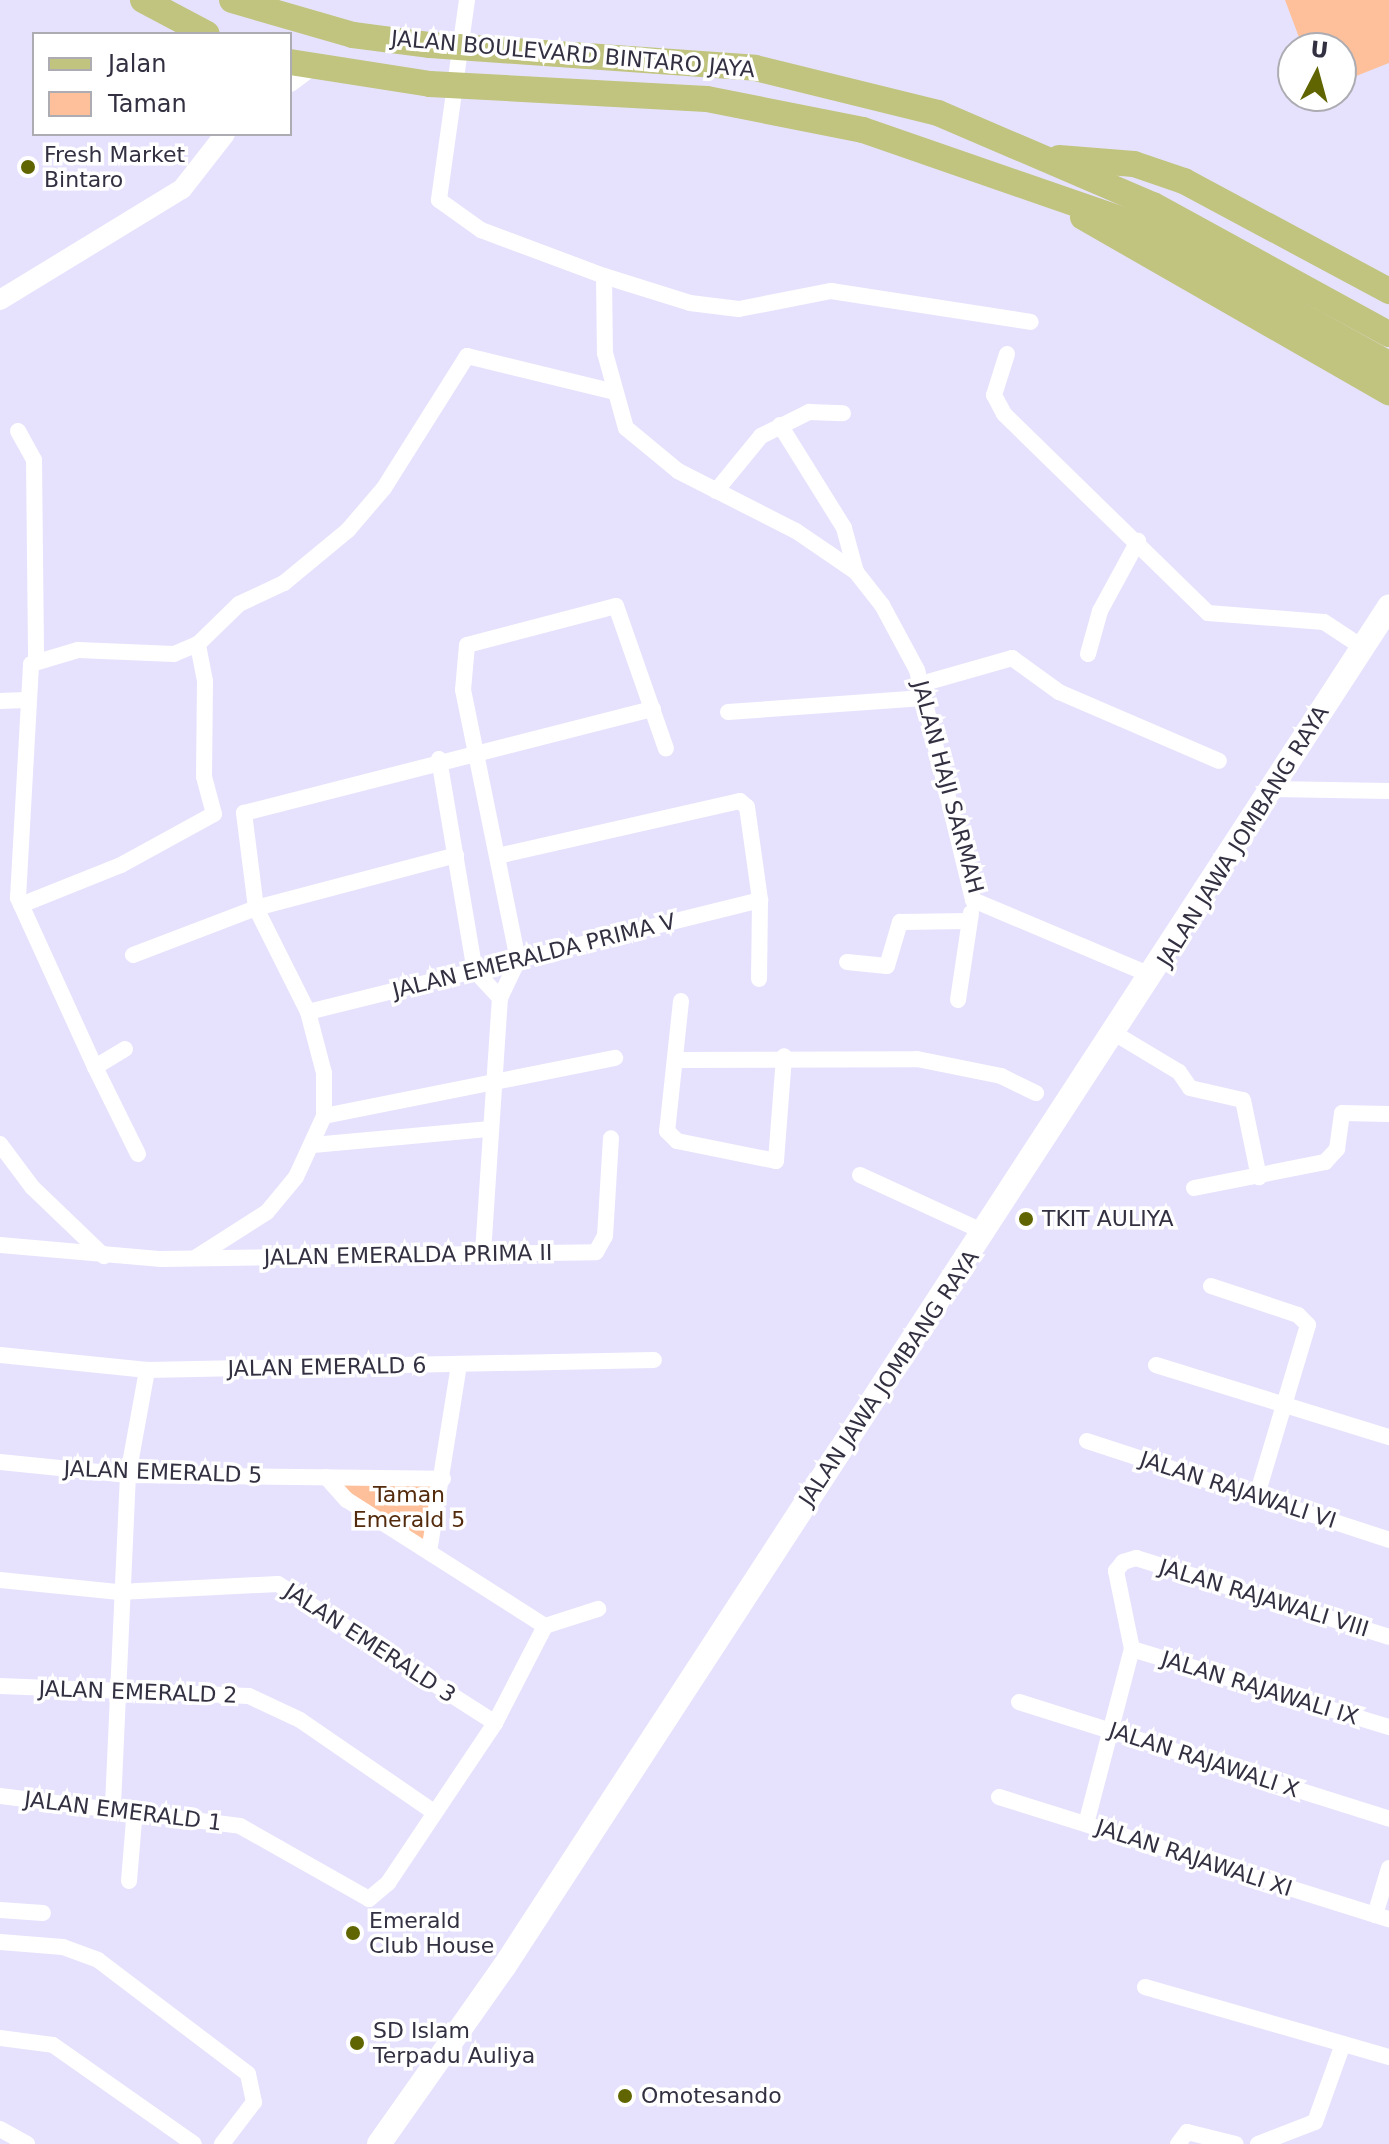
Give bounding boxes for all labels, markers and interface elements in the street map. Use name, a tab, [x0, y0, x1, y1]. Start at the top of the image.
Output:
street label: JALAN BOULEVARD BINTARO JAYA	[390, 25, 756, 83]
legend	[32, 32, 292, 136]
north arrow	[1277, 32, 1357, 112]
text: U	[1309, 36, 1330, 63]
text: Jalan	[108, 50, 166, 78]
text: Taman	[108, 90, 187, 118]
place label: Fresh Market Bintaro	[44, 141, 185, 192]
marker: Fresh Market Bintaro	[19, 158, 37, 176]
street label: JALAN HAJI SARMAH	[907, 678, 989, 896]
street label: JALAN JAWA JOMBANG RAYA	[1152, 701, 1334, 971]
street label: JALAN EMERALDA PRIMA V	[390, 908, 678, 1004]
place label: TKIT AULIYA	[1042, 1206, 1173, 1232]
marker: TKIT AULIYA	[1017, 1210, 1035, 1228]
street label: JALAN EMERALDA PRIMA II	[264, 1239, 552, 1271]
street label: JALAN JAWA JOMBANG RAYA	[793, 1245, 985, 1511]
street label: JALAN EMERALD 6	[227, 1352, 427, 1382]
street label: JALAN RAJAWALI VI	[1137, 1446, 1339, 1534]
street label: JALAN EMERALD 5	[63, 1455, 263, 1489]
park label: Taman Emerald 5	[353, 1481, 465, 1532]
street label: JALAN RAJAWALI VIII	[1156, 1554, 1372, 1642]
street label: JALAN EMERALD 3	[279, 1578, 461, 1708]
street label: JALAN RAJAWALI IX	[1158, 1645, 1362, 1731]
street label: JALAN EMERALD 2	[38, 1675, 238, 1709]
street label: JALAN RAJAWALI X	[1106, 1717, 1302, 1803]
street label: JALAN EMERALD 1	[23, 1786, 223, 1836]
street label: JALAN RAJAWALI XI	[1093, 1814, 1295, 1902]
place label: Emerald Club House	[369, 1907, 494, 1958]
marker: Emerald Club House	[344, 1924, 362, 1942]
place label: SD Islam Terpadu Auliya	[373, 2017, 535, 2068]
marker: SD Islam Terpadu Auliya	[348, 2034, 366, 2052]
place label: Omotesando	[641, 2083, 782, 2109]
marker: Omotesando	[616, 2087, 634, 2105]

